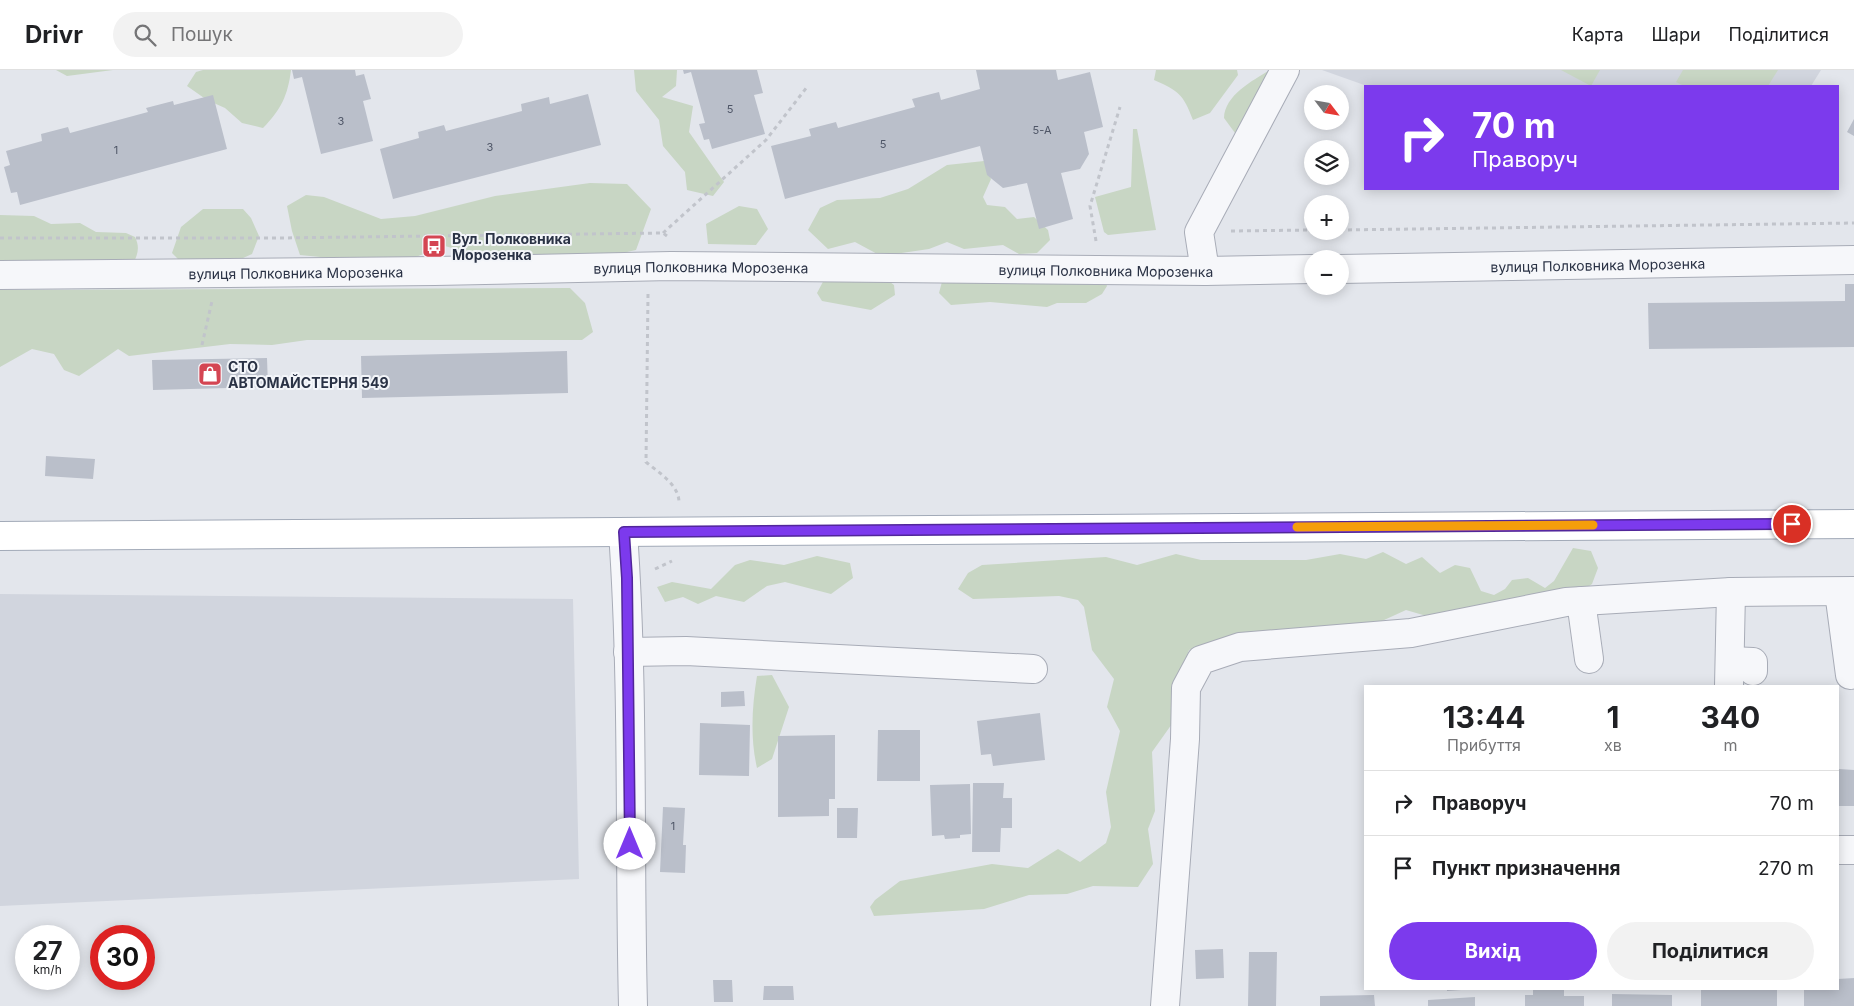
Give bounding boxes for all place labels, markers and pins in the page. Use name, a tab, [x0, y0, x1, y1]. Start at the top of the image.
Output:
place label: Вул. Полковника Морозенка	[452, 230, 571, 263]
bus stop icon: Вул. Полковника Морозенка	[421, 233, 447, 259]
place label: СТО АВТОМАЙСТЕРНЯ 549	[228, 358, 389, 391]
shop icon: СТО АВТОМАЙСТЕРНЯ 549	[197, 361, 223, 387]
pin	[1771, 503, 1813, 545]

